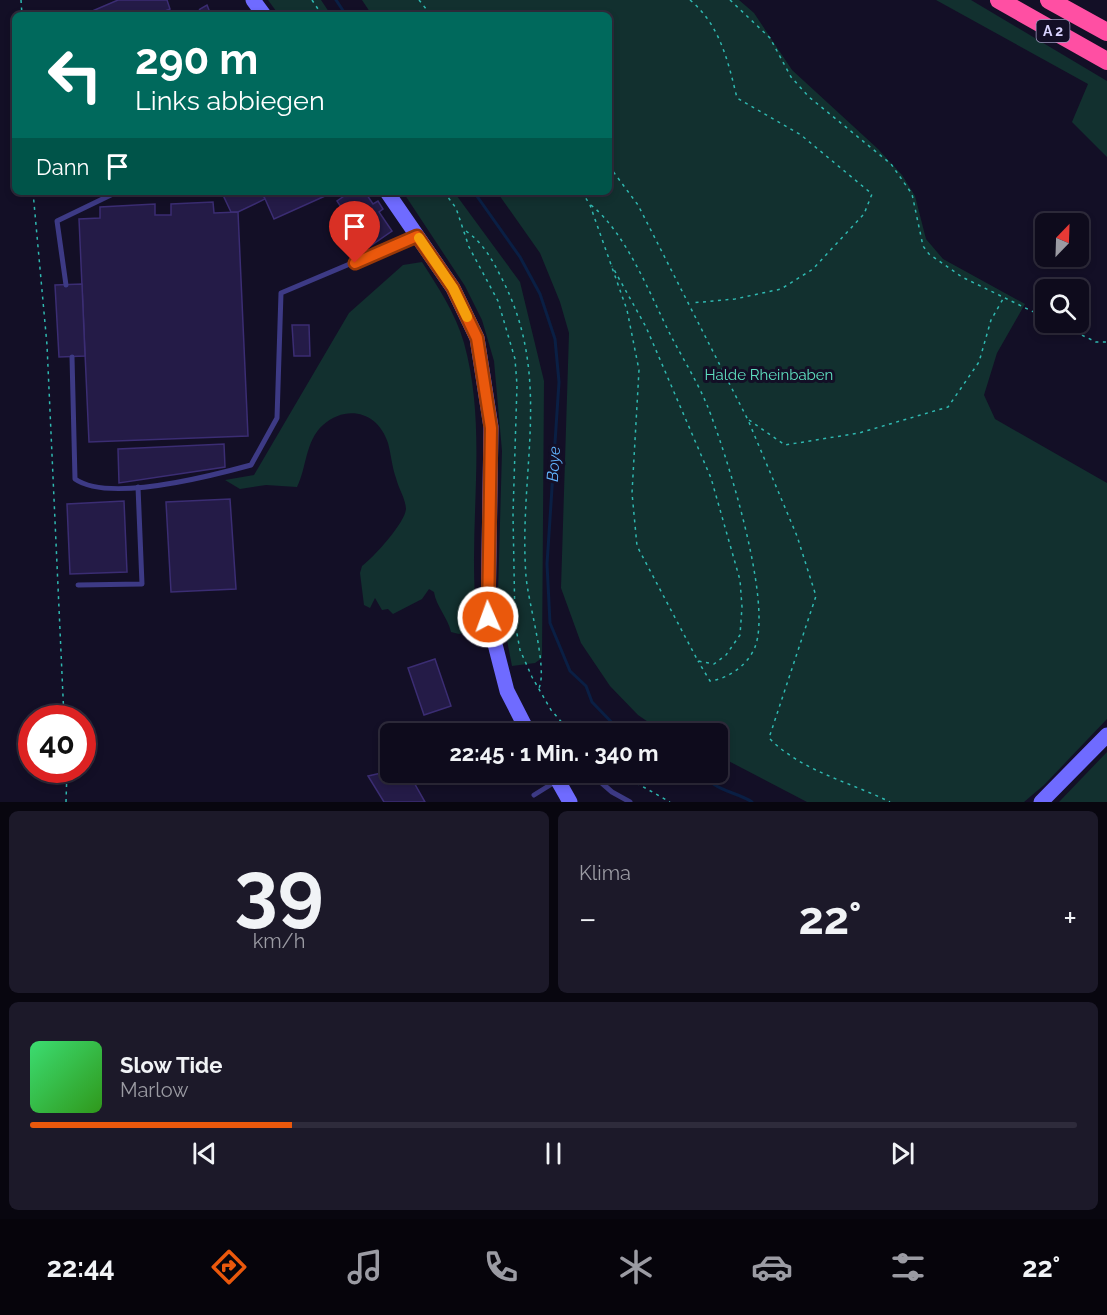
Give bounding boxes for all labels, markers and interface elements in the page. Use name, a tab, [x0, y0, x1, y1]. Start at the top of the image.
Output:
road number: A 2	[1036, 20, 1070, 42]
text: 290 m	[135, 35, 258, 84]
icon: left	[36, 36, 114, 114]
text: Links abbiegen	[135, 85, 325, 116]
icon: arrive	[101, 150, 134, 183]
text: Dann	[36, 154, 89, 180]
pin	[329, 201, 380, 263]
icon: arrive	[338, 210, 371, 243]
north arrow	[1035, 213, 1089, 267]
map controls	[1035, 213, 1089, 333]
button: search	[1035, 279, 1089, 333]
park label: Halde Rheinbaben	[705, 366, 833, 384]
water label: Boye	[543, 445, 564, 482]
position arrow	[456, 585, 520, 649]
speed limit sign: 40	[18, 705, 96, 783]
text: 22:45 · 1 Min. · 340 m	[449, 740, 659, 766]
text: 39	[234, 844, 324, 935]
text: Klima	[579, 861, 631, 885]
text: 22°	[798, 892, 862, 945]
text: −	[579, 899, 597, 938]
text: +	[1063, 899, 1077, 938]
text: km/h	[253, 929, 305, 953]
text: Slow Tide	[120, 1052, 222, 1078]
text: Marlow	[120, 1078, 189, 1102]
icon: previous	[188, 1137, 221, 1170]
icon: pause	[537, 1137, 570, 1170]
icon: next	[886, 1137, 919, 1170]
icon: directions	[208, 1246, 250, 1288]
icon: music	[344, 1246, 386, 1288]
icon: phone	[480, 1246, 522, 1288]
icon: climate	[615, 1246, 657, 1288]
icon: car	[751, 1246, 793, 1288]
icon: filters	[887, 1246, 929, 1288]
text: 22:44	[47, 1252, 115, 1283]
text: 22°	[1022, 1252, 1060, 1283]

